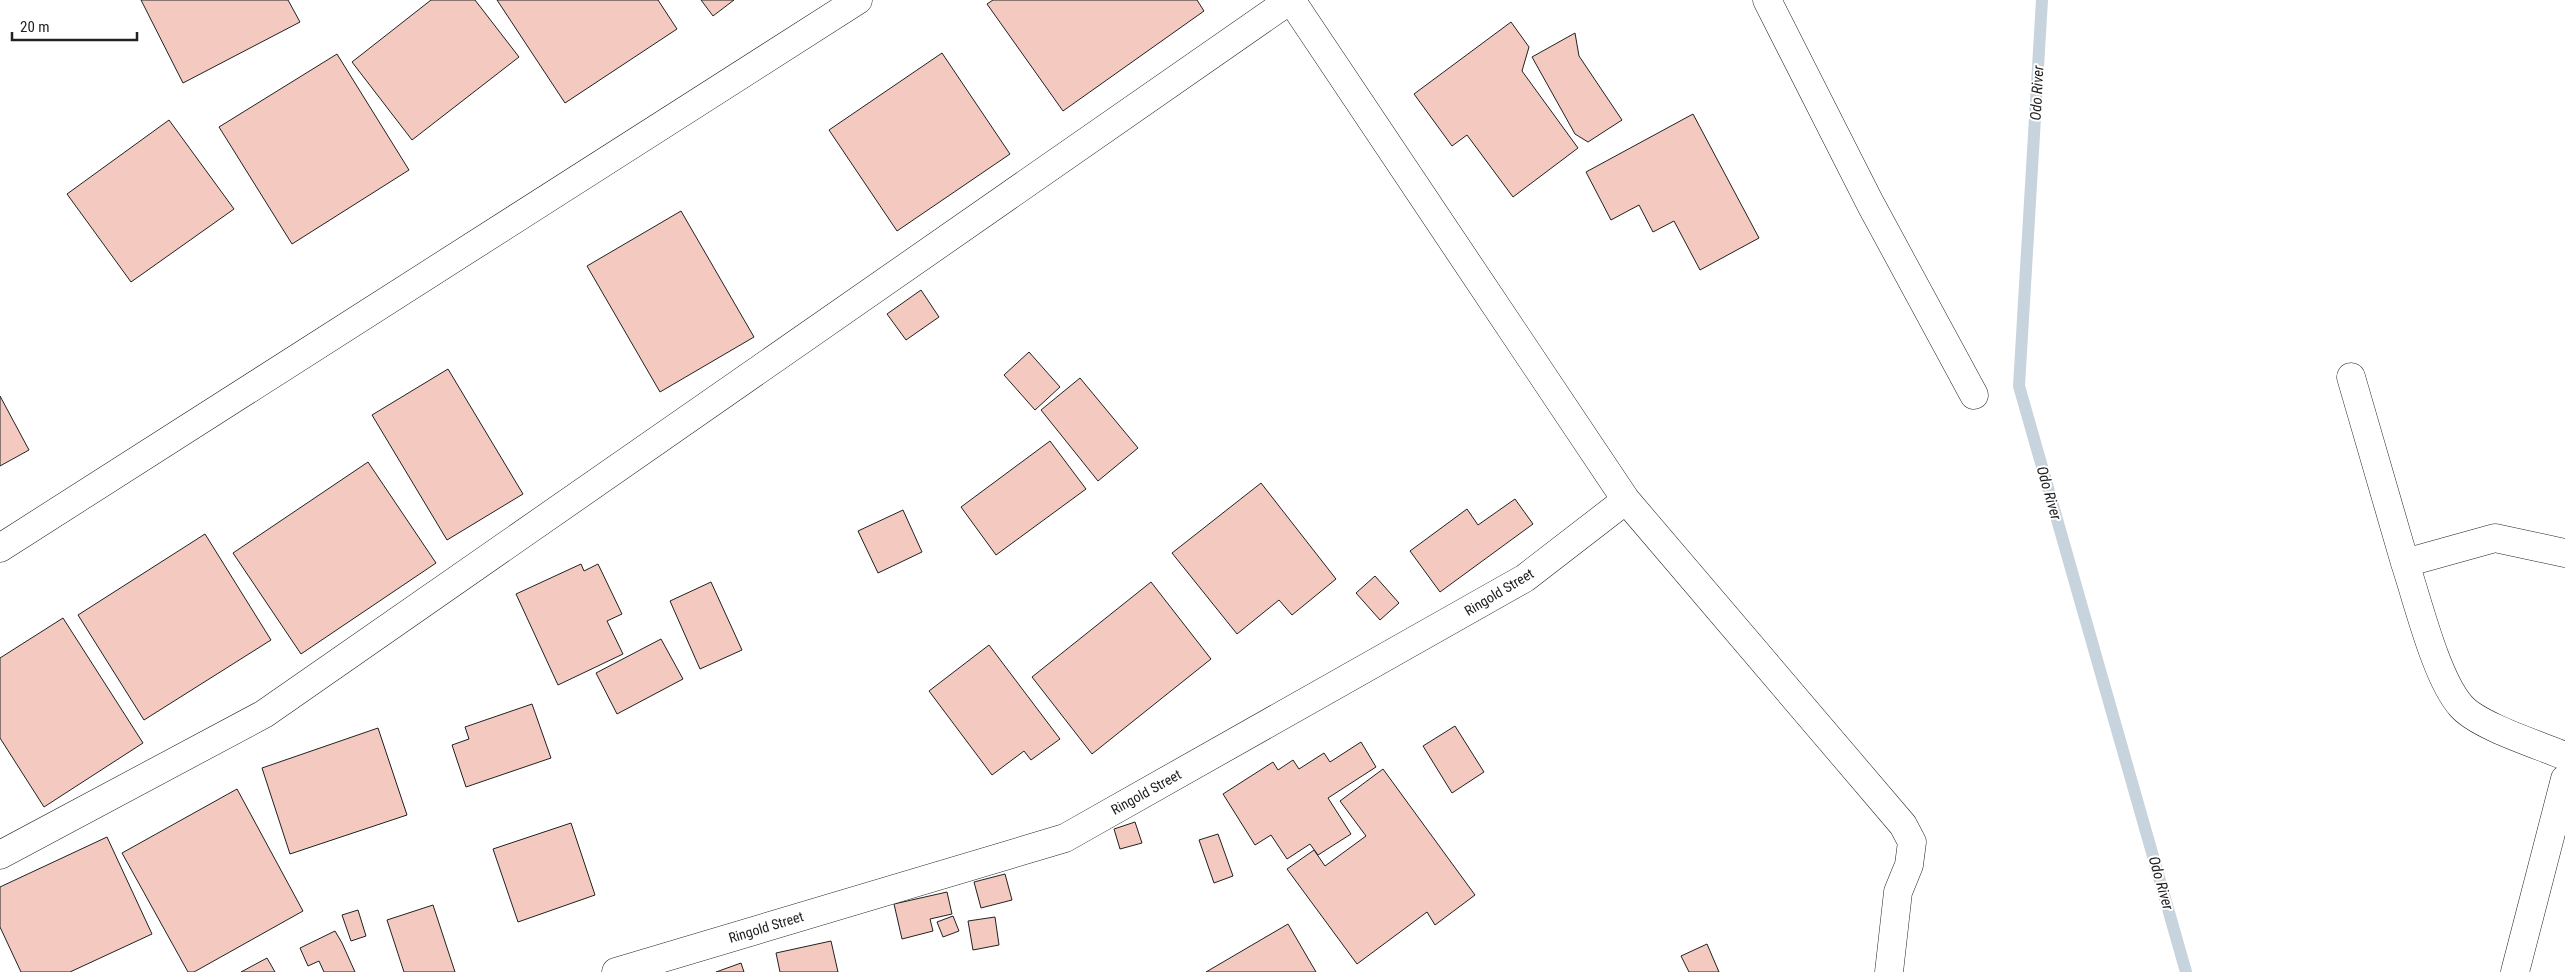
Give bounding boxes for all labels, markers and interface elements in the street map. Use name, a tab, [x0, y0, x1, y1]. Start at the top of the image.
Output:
scale bar	[12, 10, 138, 42]
text: 20 m	[20, 18, 50, 36]
water label: Odo River	[2027, 64, 2047, 121]
water label: Odo River	[2033, 464, 2065, 523]
street label: Ringold Street	[1462, 565, 1536, 619]
street label: Ringold Street	[1108, 766, 1184, 818]
water label: Odo River	[2145, 854, 2177, 913]
street label: Ringold Street	[727, 908, 805, 946]

